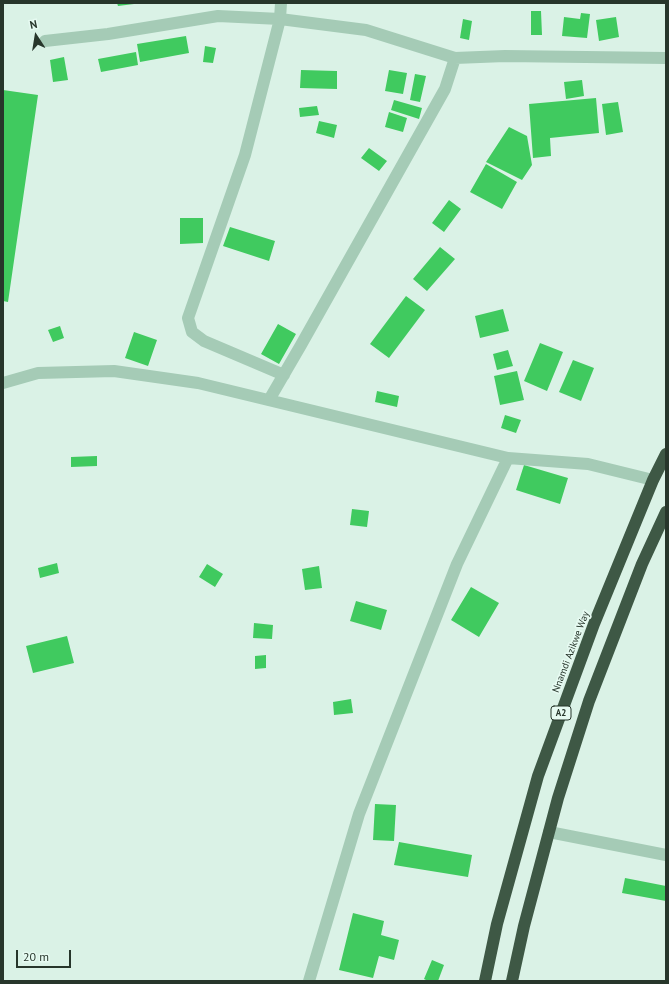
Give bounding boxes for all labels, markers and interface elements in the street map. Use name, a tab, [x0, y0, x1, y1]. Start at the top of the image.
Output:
north arrow	[16, 16, 56, 56]
text: N	[29, 17, 38, 32]
street label: Nnamdi Azikwe Way	[550, 610, 592, 694]
road number: A2	[551, 706, 571, 720]
scale bar	[18, 942, 73, 968]
text: 20 m	[23, 949, 49, 964]

